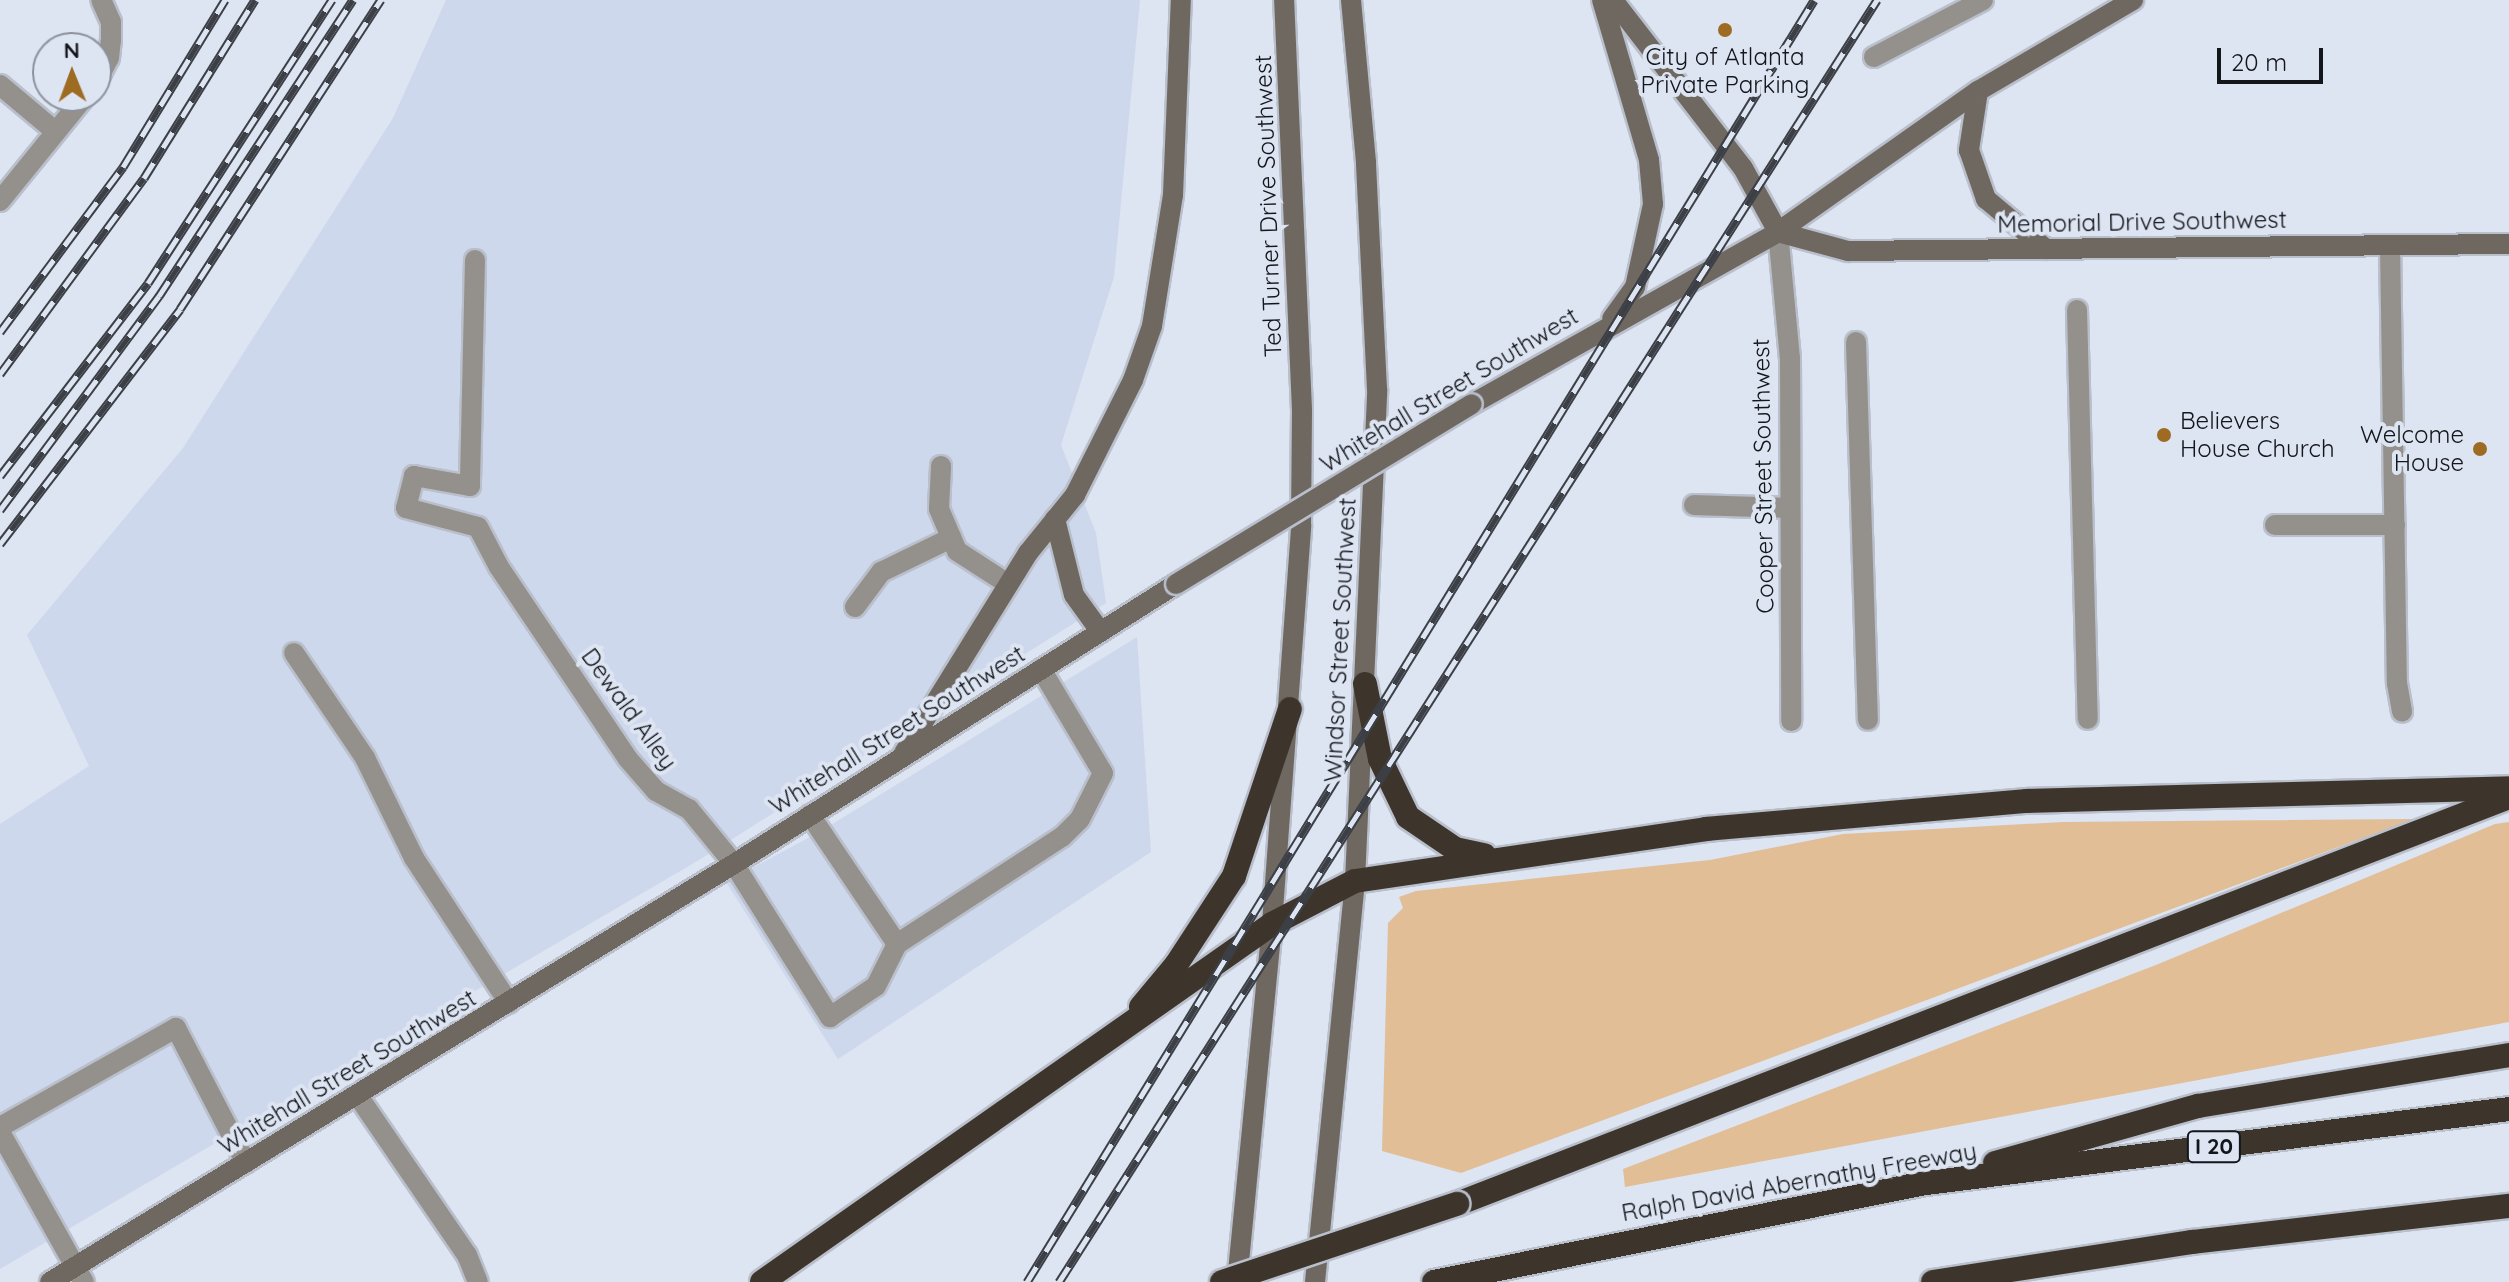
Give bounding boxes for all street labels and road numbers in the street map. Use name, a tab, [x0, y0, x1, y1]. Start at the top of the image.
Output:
street label: Ted Turner Drive Southwest	[1248, 54, 1288, 358]
street label: Memorial Drive Southwest	[1997, 205, 2287, 239]
street label: Whitehall Street Southwest	[1315, 301, 1583, 479]
street label: Cooper Street Southwest	[1746, 338, 1780, 614]
street label: Windsor Street Southwest	[1318, 497, 1362, 783]
street label: Whitehall Street Southwest	[764, 639, 1030, 821]
street label: Dewald Alley	[575, 643, 683, 775]
street label: Whitehall Street Southwest	[213, 983, 481, 1161]
road number: I 20	[2186, 1129, 2242, 1165]
street label: Ralph David Abernathy Freeway	[1619, 1137, 1979, 1227]

